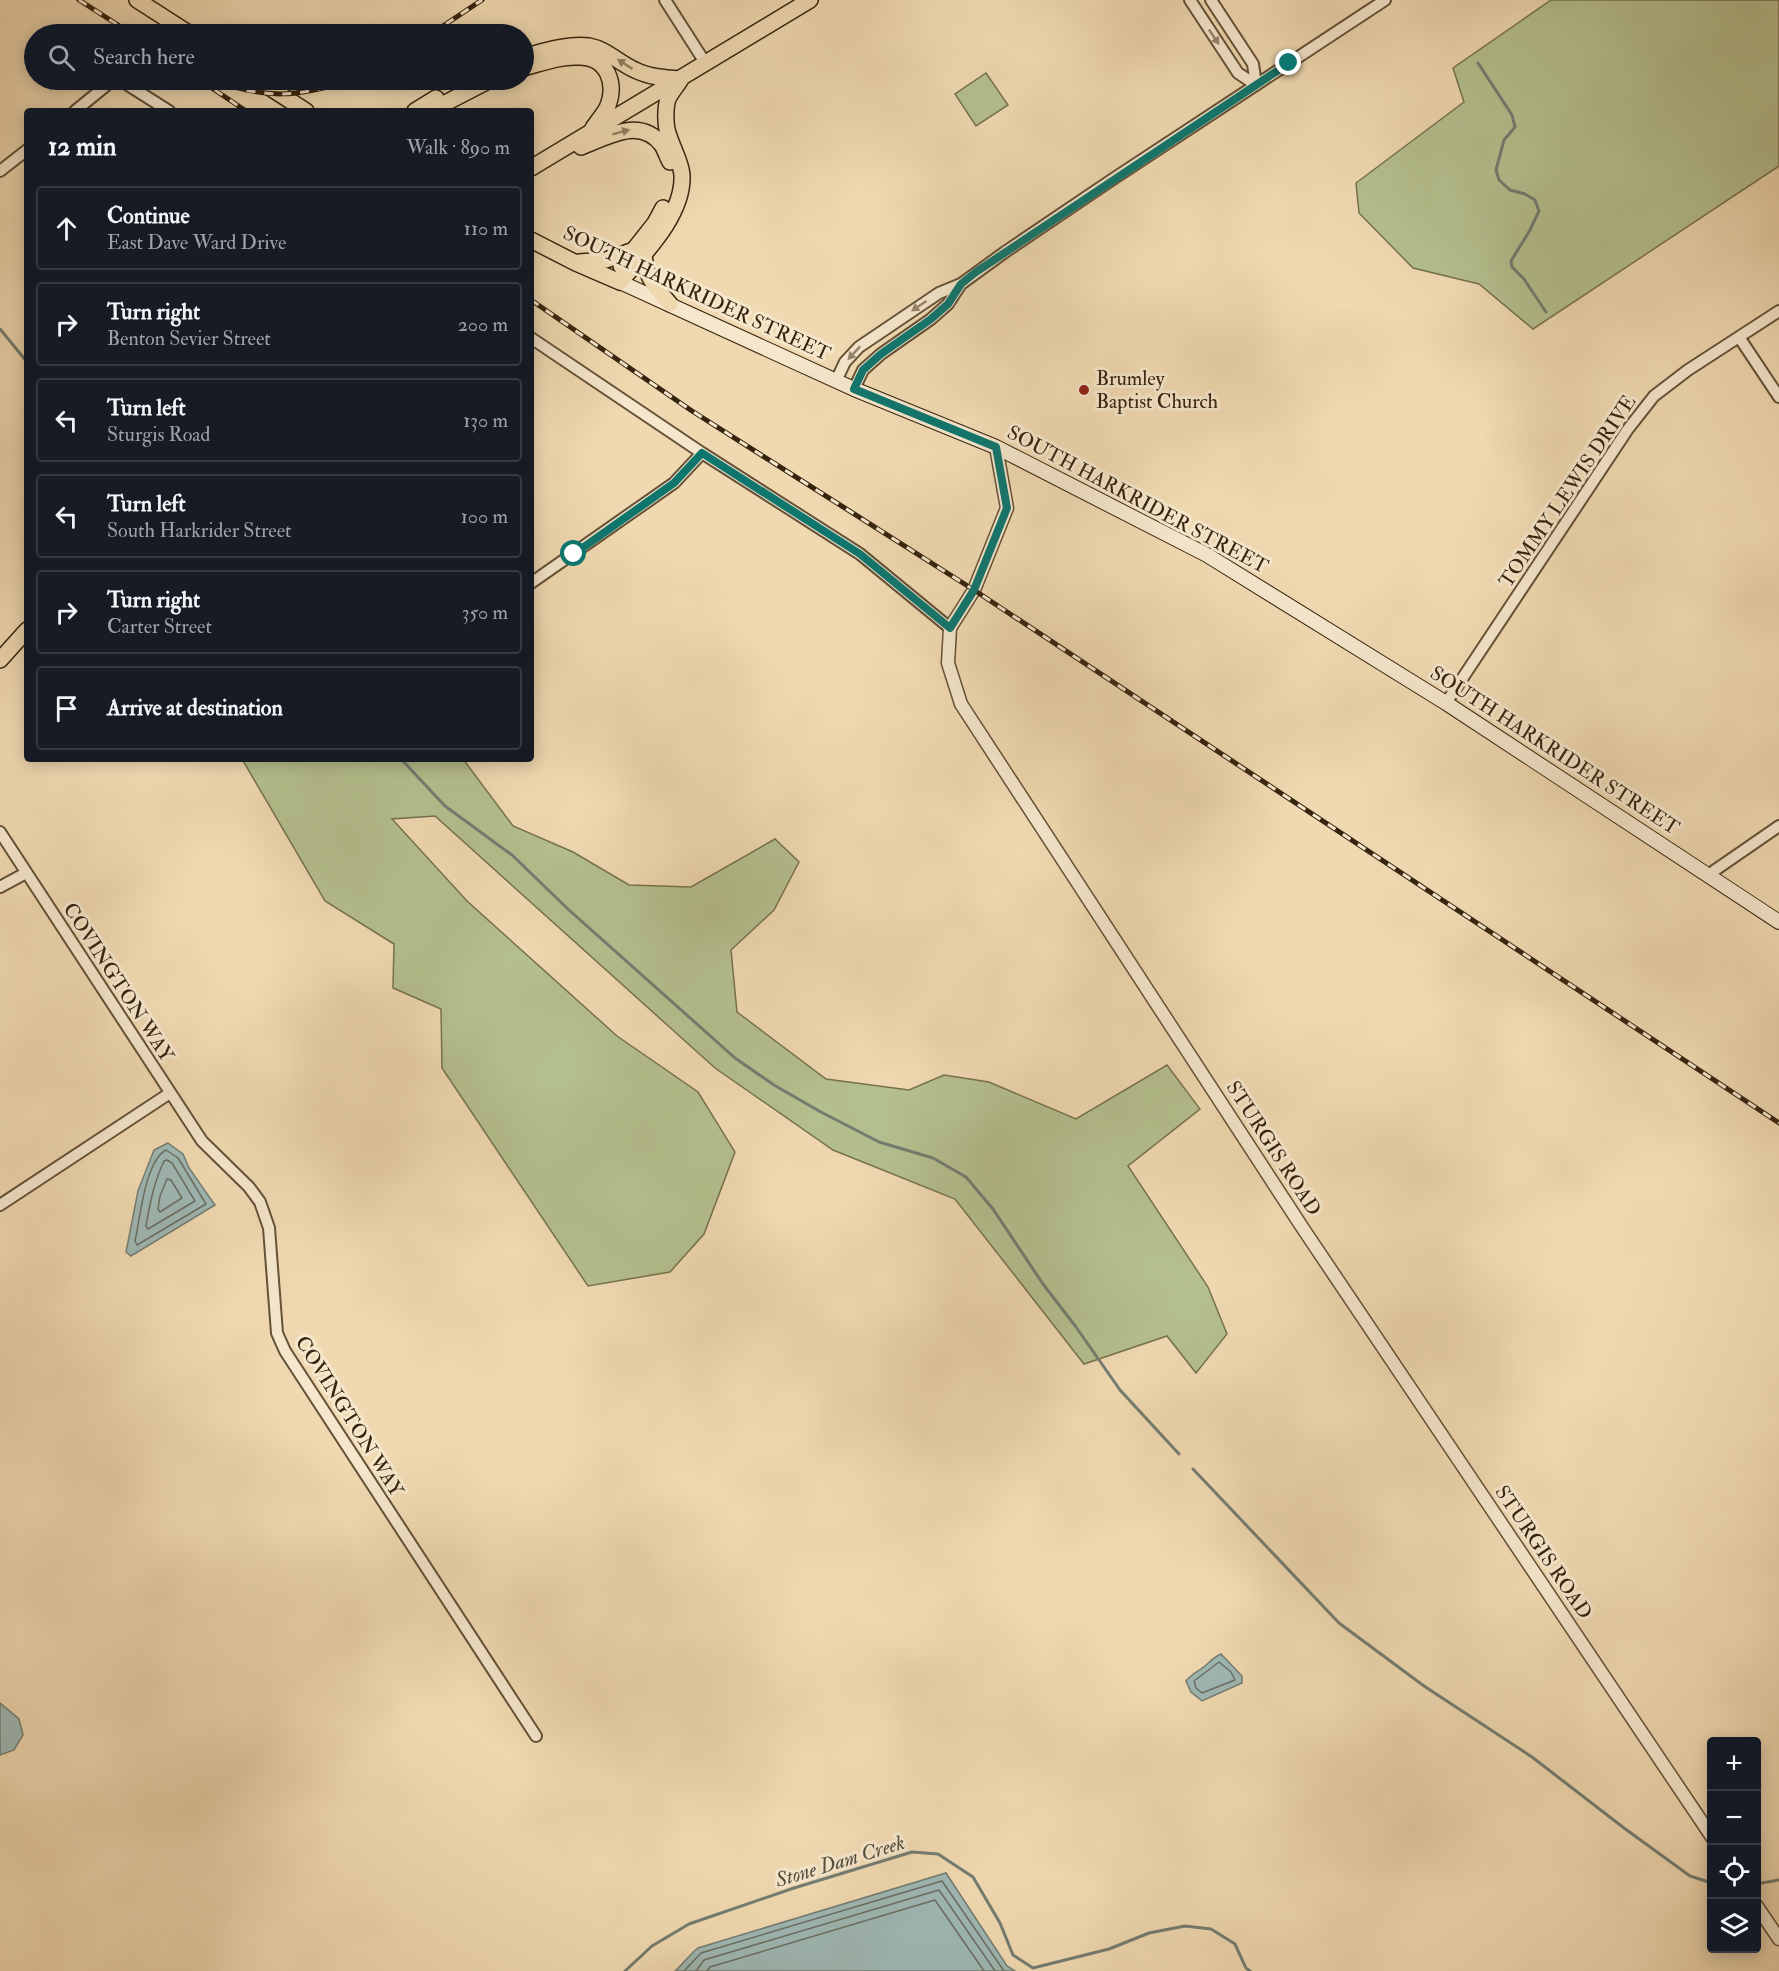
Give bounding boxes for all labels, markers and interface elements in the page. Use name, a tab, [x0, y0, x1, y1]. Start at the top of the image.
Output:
search box	[24, 24, 534, 90]
one-way arrow	[1208, 28, 1220, 44]
icon: search	[45, 41, 78, 74]
text: Search here	[93, 43, 195, 71]
route end	[1275, 49, 1301, 75]
one-way arrow	[617, 59, 633, 70]
one-way arrow	[612, 127, 630, 137]
text: 12 min	[48, 131, 116, 163]
text: Walk · 890 m	[407, 135, 510, 160]
text: Continue	[107, 202, 190, 230]
icon: ahead	[50, 212, 83, 245]
text: 110 m	[464, 216, 508, 241]
street label: SOUTH HARKRIDER STREET	[559, 220, 835, 367]
text: East Dave Ward Drive	[107, 230, 286, 255]
text: Turn right	[107, 298, 200, 326]
one-way arrow	[912, 300, 928, 312]
icon: right	[50, 308, 83, 341]
text: 200 m	[458, 312, 508, 337]
text: Benton Sevier Street	[107, 326, 271, 351]
one-way arrow	[847, 345, 861, 360]
place label: Brumley Baptist Church	[1096, 366, 1219, 415]
marker: Brumley Baptist Church	[1077, 383, 1091, 397]
street label: TOMMY LEWIS DRIVE	[1494, 390, 1641, 592]
text: Turn left	[107, 394, 186, 422]
icon: left	[50, 404, 83, 437]
text: 130 m	[463, 408, 508, 433]
street label: SOUTH HARKRIDER STREET	[1003, 420, 1273, 579]
text: Sturgis Road	[107, 422, 210, 447]
text: Turn left	[107, 490, 186, 518]
icon: left	[50, 500, 83, 533]
text: 100 m	[461, 504, 508, 529]
text: South Harkrider Street	[107, 518, 292, 543]
route start	[560, 540, 586, 566]
text: Turn right	[107, 586, 200, 614]
icon: right	[50, 596, 83, 629]
text: 350 m	[462, 600, 508, 625]
text: Carter Street	[107, 614, 212, 639]
street label: SOUTH HARKRIDER STREET	[1425, 660, 1684, 841]
icon: arrive	[50, 692, 83, 725]
text: Arrive at destination	[107, 694, 283, 722]
street label: COVINGTON WAY	[58, 898, 180, 1068]
street label: STURGIS ROAD	[1221, 1076, 1327, 1220]
street label: COVINGTON WAY	[290, 1331, 410, 1502]
street label: STURGIS ROAD	[1490, 1481, 1598, 1624]
map controls	[1707, 1737, 1761, 1953]
button: +	[1707, 1737, 1761, 1791]
button: −	[1707, 1791, 1761, 1845]
water label: Stone Dam Creek	[771, 1829, 908, 1894]
button: locate	[1707, 1845, 1761, 1899]
button: layers	[1707, 1899, 1761, 1953]

